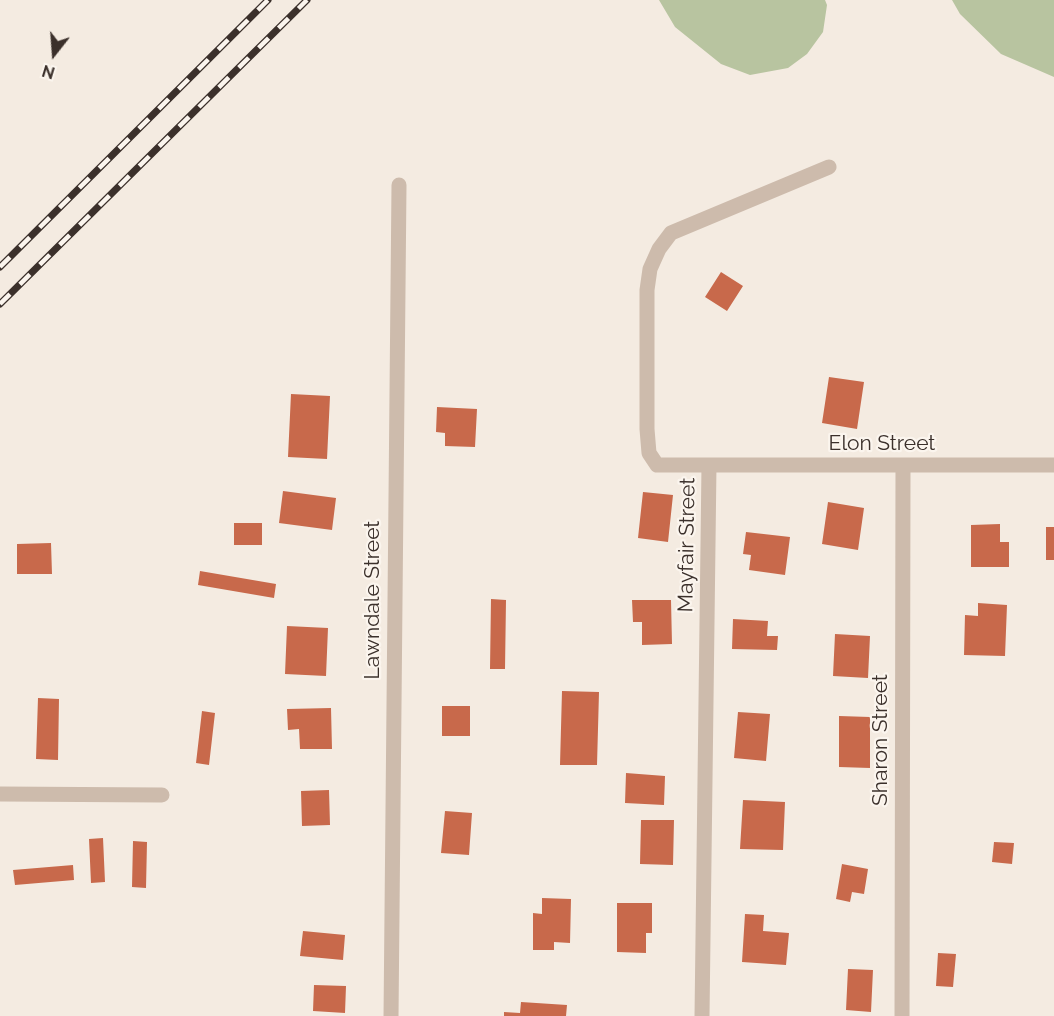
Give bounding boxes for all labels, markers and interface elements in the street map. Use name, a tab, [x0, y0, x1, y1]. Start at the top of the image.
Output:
north arrow	[24, 24, 84, 84]
text: N	[40, 61, 57, 83]
street label: Elon Street	[829, 431, 935, 457]
street label: Mayfair Street	[673, 477, 701, 613]
street label: Lawndale Street	[360, 521, 386, 679]
street label: Sharon Street	[868, 674, 894, 806]

